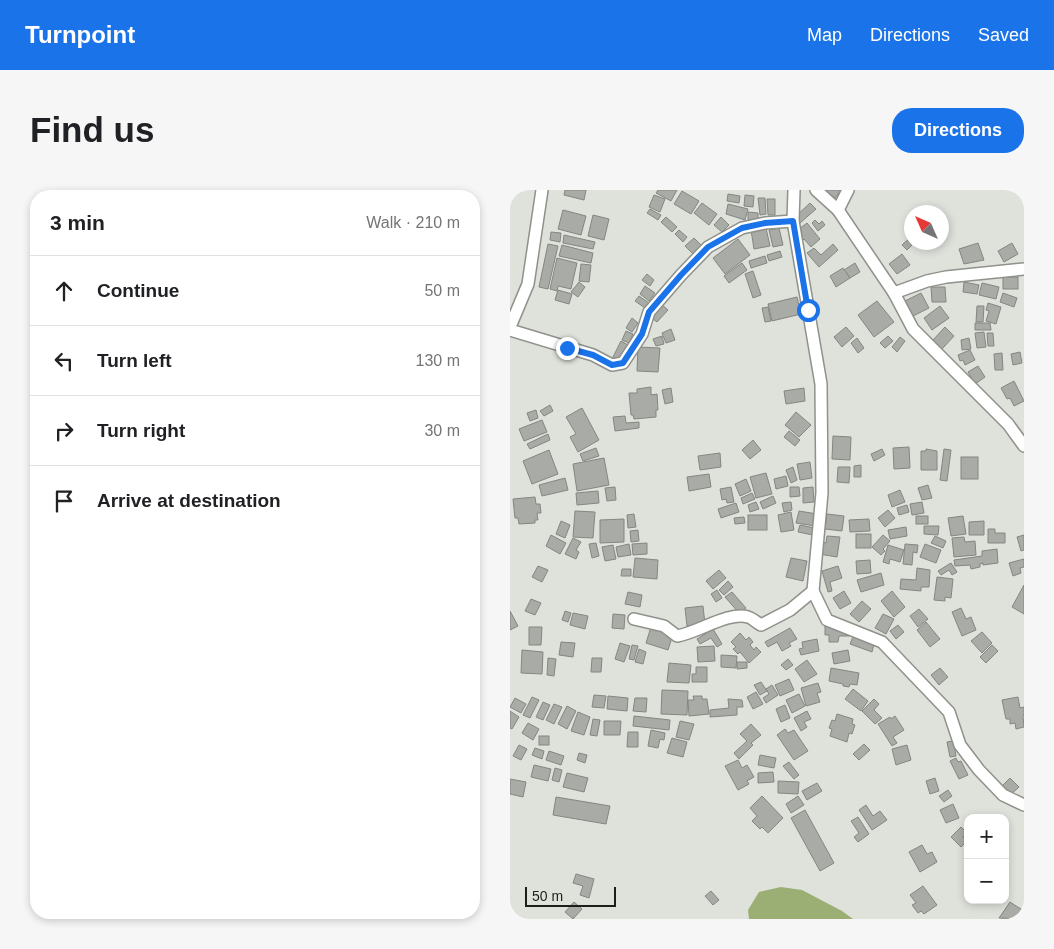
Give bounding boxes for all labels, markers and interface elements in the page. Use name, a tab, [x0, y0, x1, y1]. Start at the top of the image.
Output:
text: Turnpoint	[25, 21, 135, 48]
text: Map	[807, 25, 842, 45]
text: Directions	[870, 25, 950, 45]
text: Saved	[978, 25, 1029, 45]
button: Directions	[892, 108, 1024, 153]
text: Find us	[30, 110, 154, 149]
north arrow	[904, 205, 949, 250]
text: 3 min	[50, 211, 105, 234]
text: Walk · 210 m	[366, 214, 460, 231]
icon: ahead	[50, 277, 78, 305]
text: Continue	[97, 280, 179, 301]
text: 50 m	[424, 282, 460, 299]
route start	[797, 299, 820, 322]
route end	[556, 337, 579, 360]
icon: left	[50, 347, 78, 375]
text: Turn left	[97, 350, 172, 371]
text: 130 m	[416, 352, 460, 369]
icon: right	[50, 417, 78, 445]
text: Turn right	[97, 420, 185, 441]
text: 30 m	[424, 422, 460, 439]
icon: arrive	[50, 487, 78, 515]
text: Arrive at destination	[97, 490, 281, 511]
map controls	[964, 814, 1009, 904]
button: +	[964, 814, 1009, 859]
button: −	[964, 859, 1009, 904]
scale bar	[525, 884, 616, 907]
text: 50 m	[532, 888, 563, 904]

